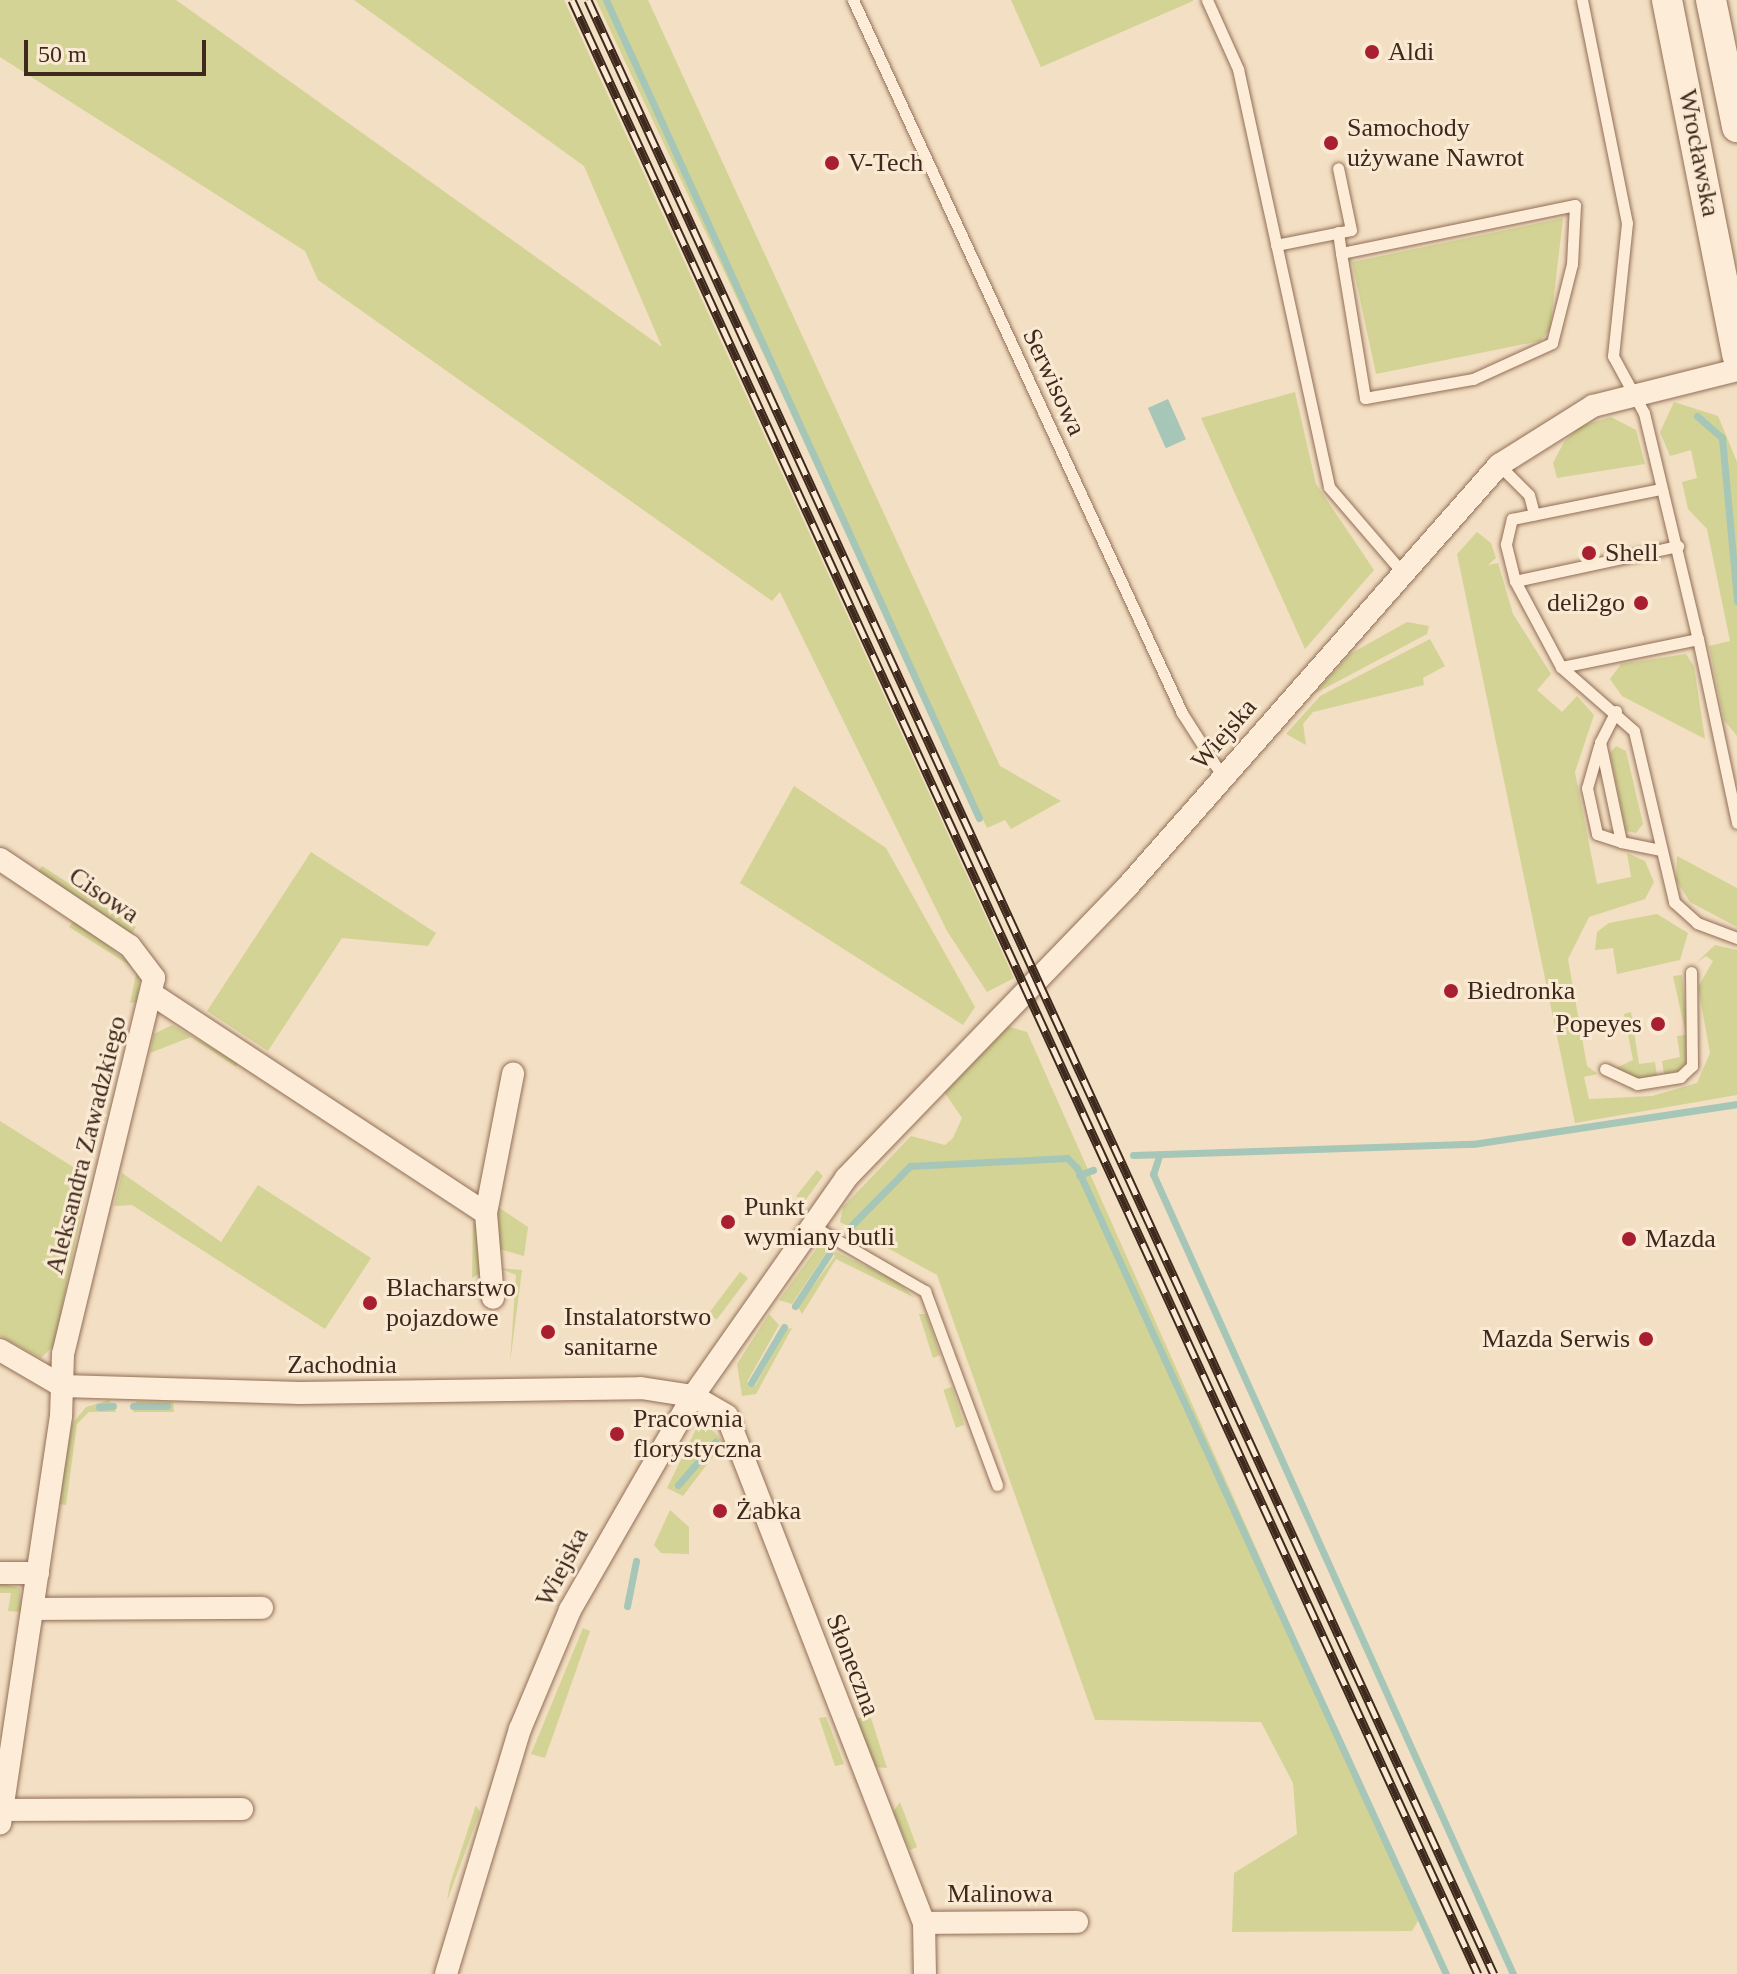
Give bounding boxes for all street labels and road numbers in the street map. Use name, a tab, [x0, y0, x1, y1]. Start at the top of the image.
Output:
street label: Wrocławska	[1671, 87, 1727, 219]
street label: Serwisowa	[1016, 324, 1092, 440]
street label: Wiejska	[1185, 692, 1263, 776]
street label: Cisowa	[63, 860, 145, 930]
street label: Aleksandra Zawadzkiego	[39, 1013, 133, 1277]
street label: Zachodnia	[287, 1349, 397, 1381]
street label: Wiejska	[529, 1522, 595, 1612]
street label: Słoneczna	[819, 1610, 887, 1720]
street label: Malinowa	[947, 1878, 1053, 1910]

